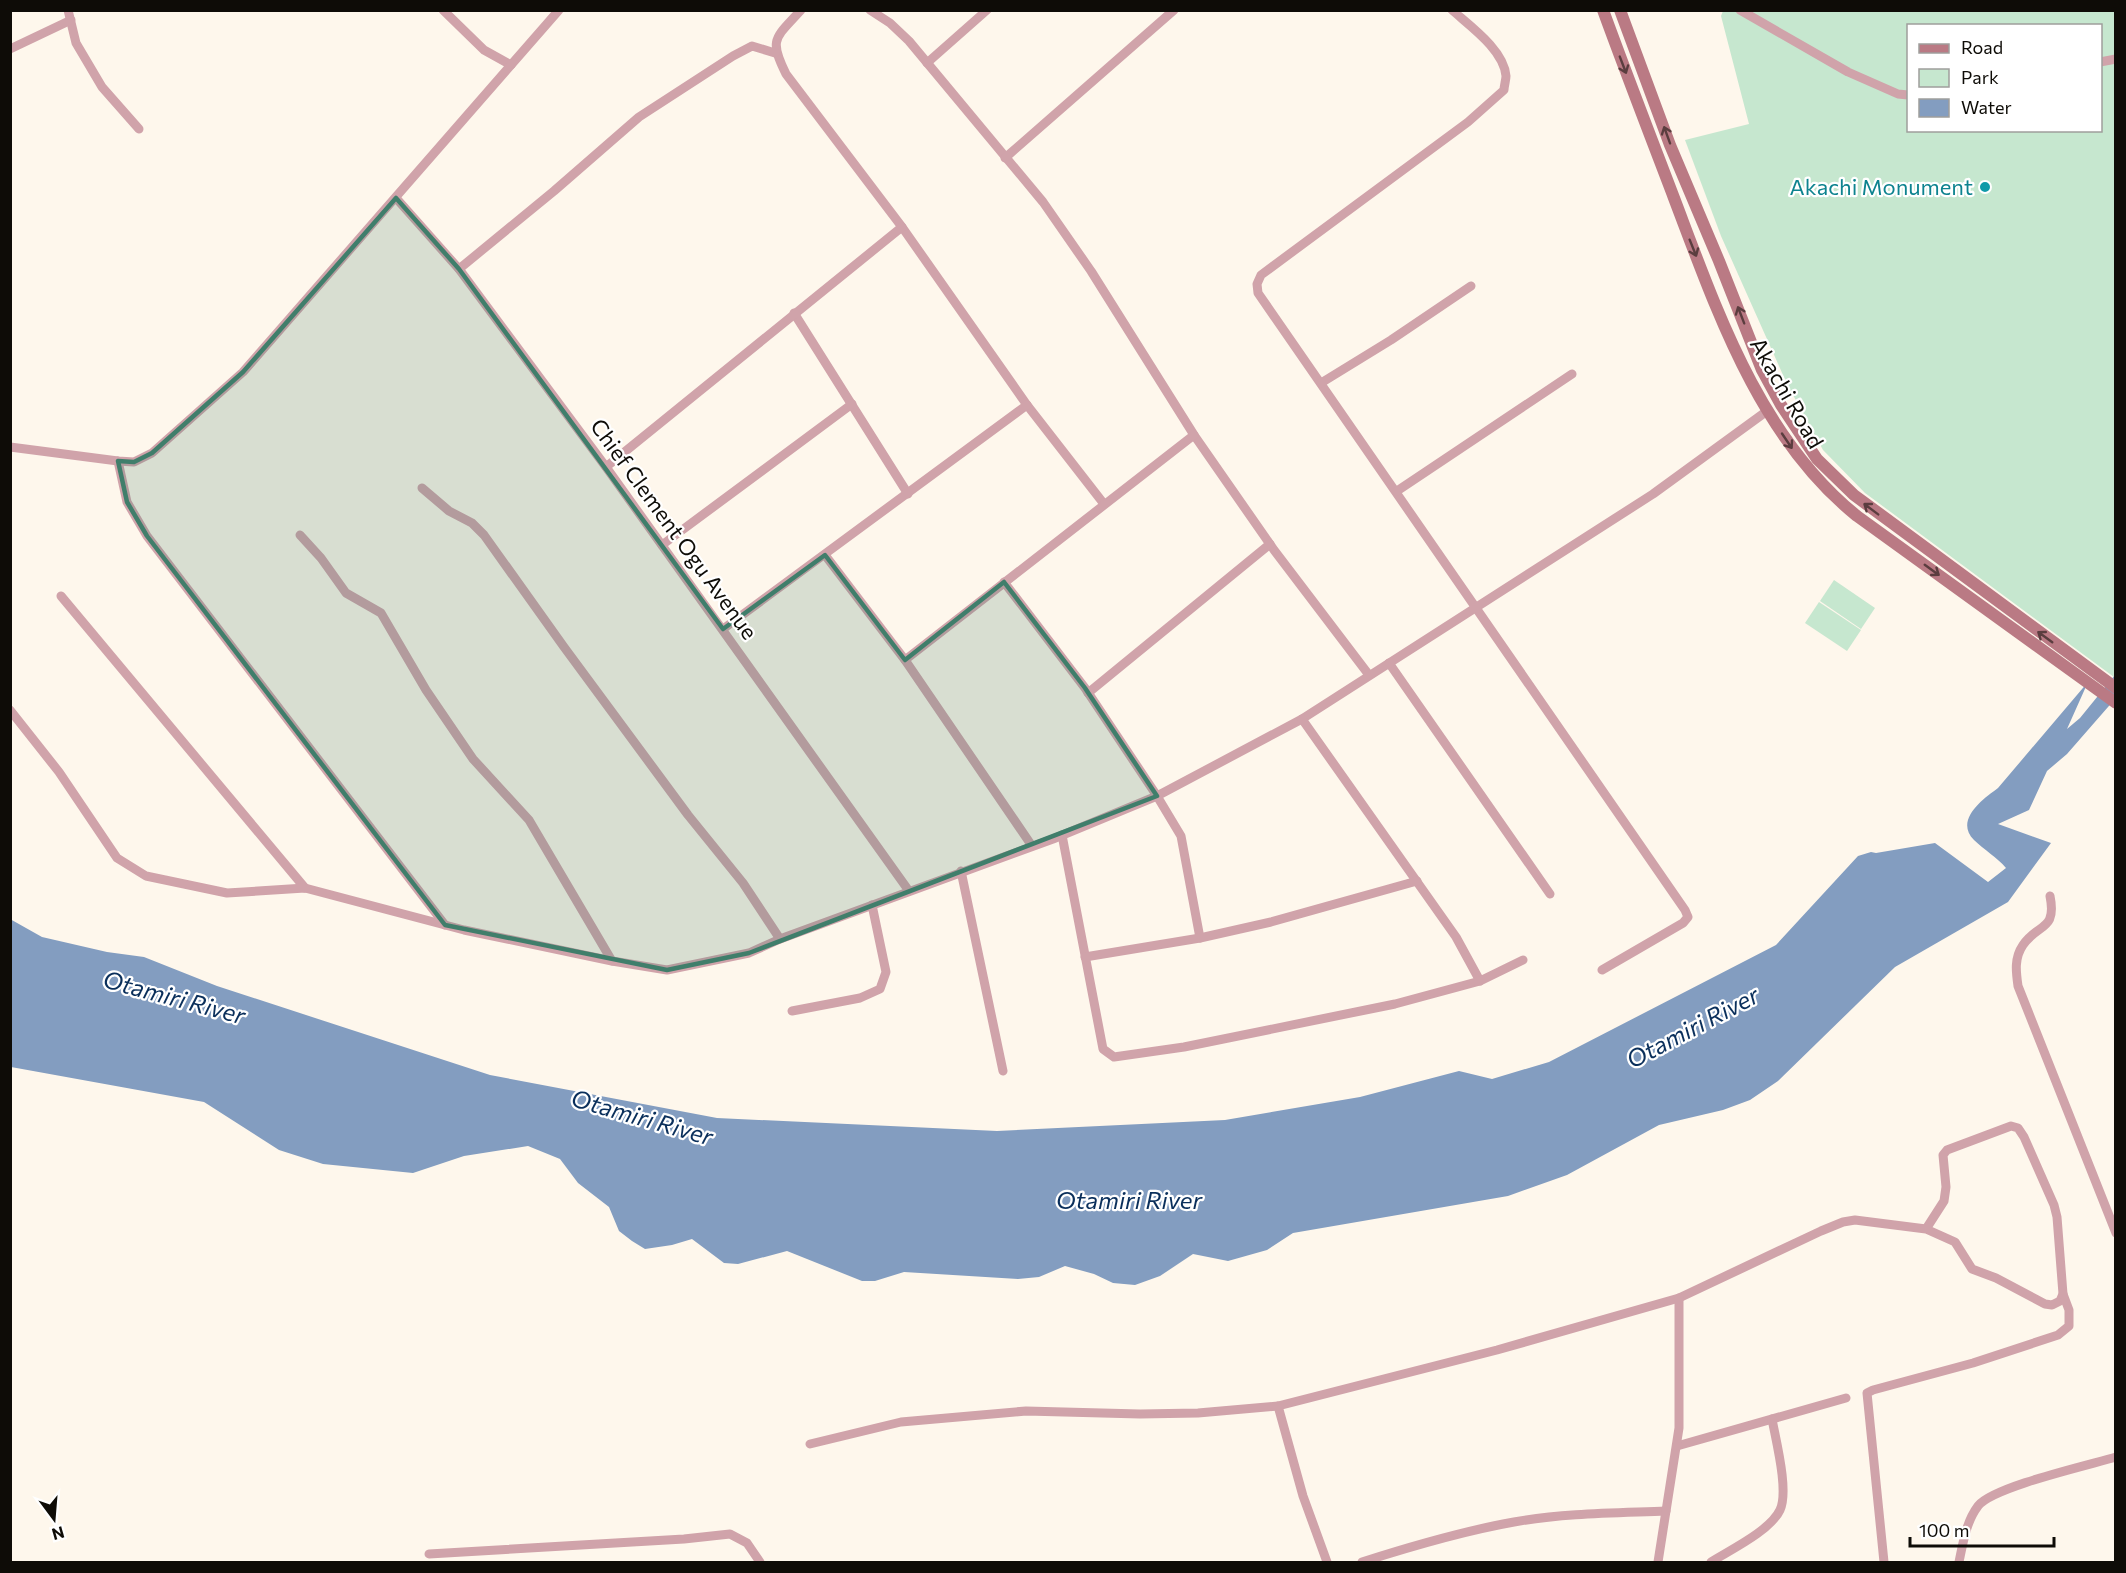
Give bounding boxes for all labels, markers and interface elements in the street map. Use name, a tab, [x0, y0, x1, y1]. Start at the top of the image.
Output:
legend	[1907, 24, 2102, 132]
text: Road	[1961, 36, 2003, 58]
one-way arrow	[1619, 56, 1630, 74]
text: Park	[1961, 66, 1999, 88]
text: Water	[1961, 96, 2012, 118]
one-way arrow	[1660, 126, 1671, 145]
place label: Akachi Monument	[1790, 173, 1973, 200]
marker: Akachi Monument	[1978, 180, 1992, 194]
one-way arrow	[1688, 238, 1699, 256]
one-way arrow	[1734, 306, 1745, 325]
street label: Akachi Road	[1745, 333, 1830, 453]
street label: Chief Clement Ogu Avenue	[585, 413, 764, 644]
one-way arrow	[1781, 433, 1793, 449]
one-way arrow	[1863, 502, 1879, 515]
one-way arrow	[1923, 564, 1939, 576]
one-way arrow	[2037, 630, 2053, 643]
water label: Otamiri River	[100, 964, 250, 1030]
water label: Otamiri River	[1621, 979, 1765, 1074]
water label: Otamiri River	[568, 1082, 718, 1151]
water label: Otamiri River	[1056, 1185, 1203, 1214]
north arrow	[24, 1489, 84, 1549]
scale bar	[1910, 1510, 2054, 1548]
text: 100 m	[1919, 1519, 1969, 1541]
text: N	[50, 1523, 67, 1545]

